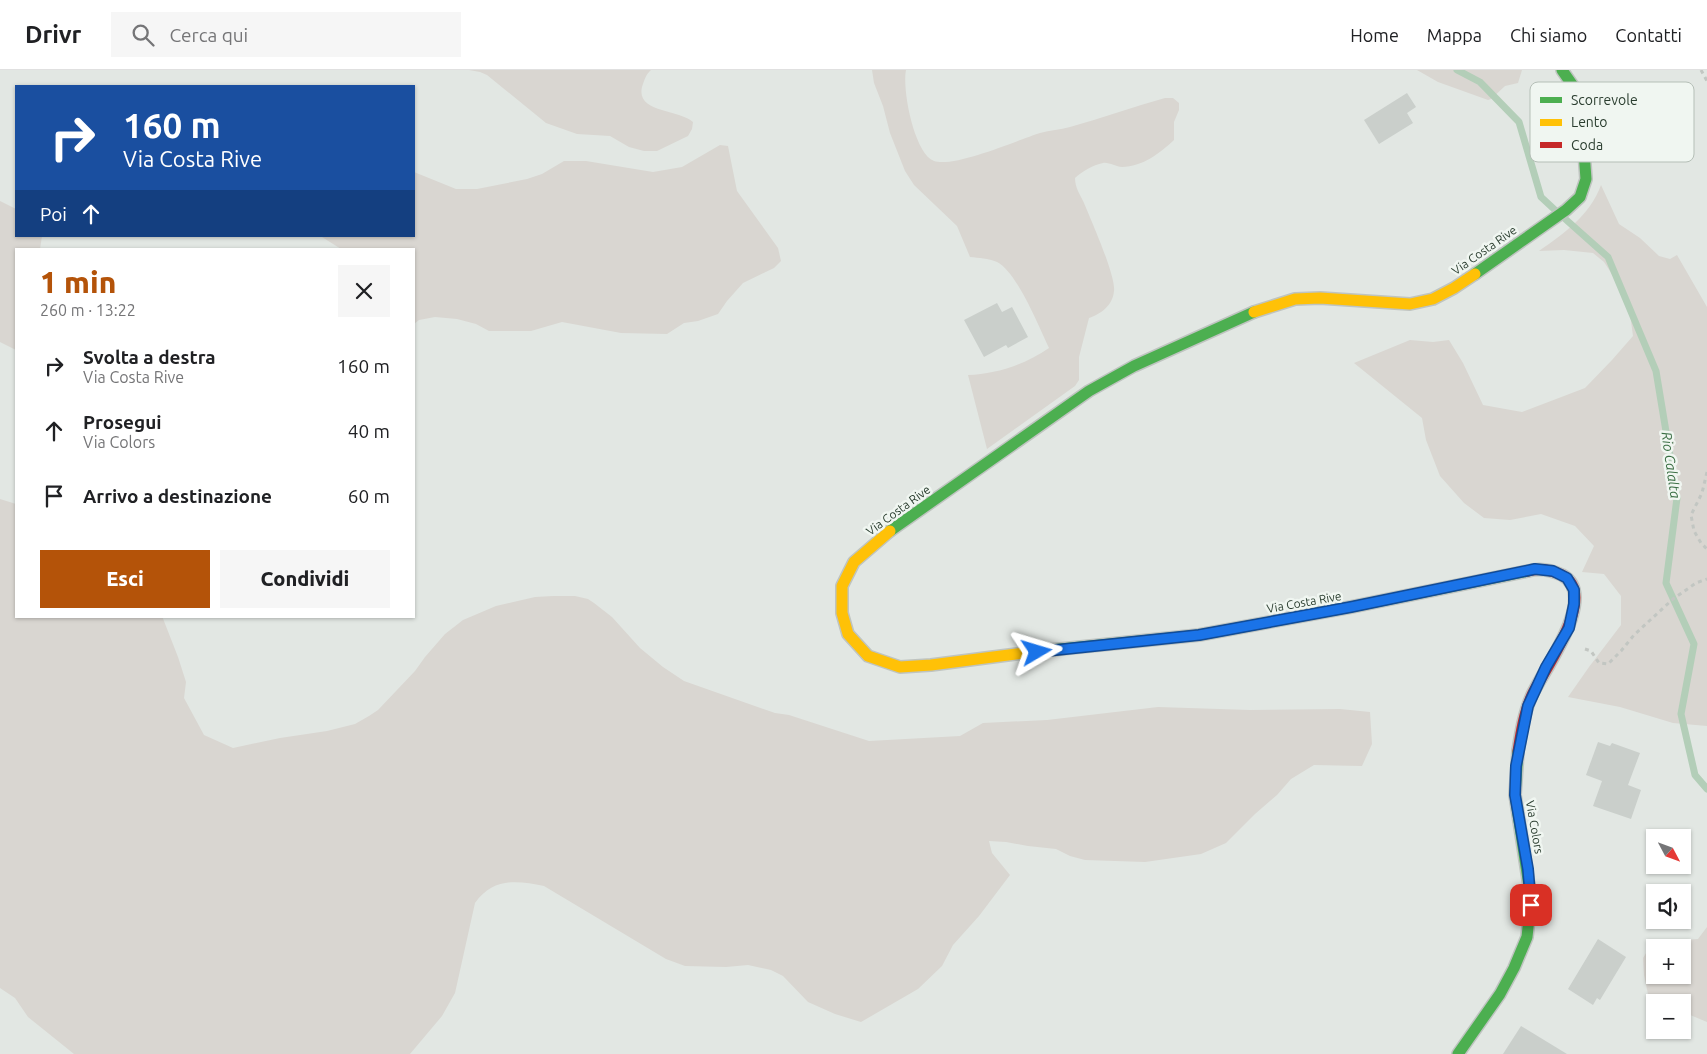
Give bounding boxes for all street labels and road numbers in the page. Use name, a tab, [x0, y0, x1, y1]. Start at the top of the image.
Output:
street label: Via Costa Rive	[1449, 223, 1519, 277]
street label: Via Costa Rive	[863, 482, 933, 538]
street label: Via Costa Rive	[1266, 589, 1342, 615]
street label: Via Colors	[1524, 799, 1546, 855]

